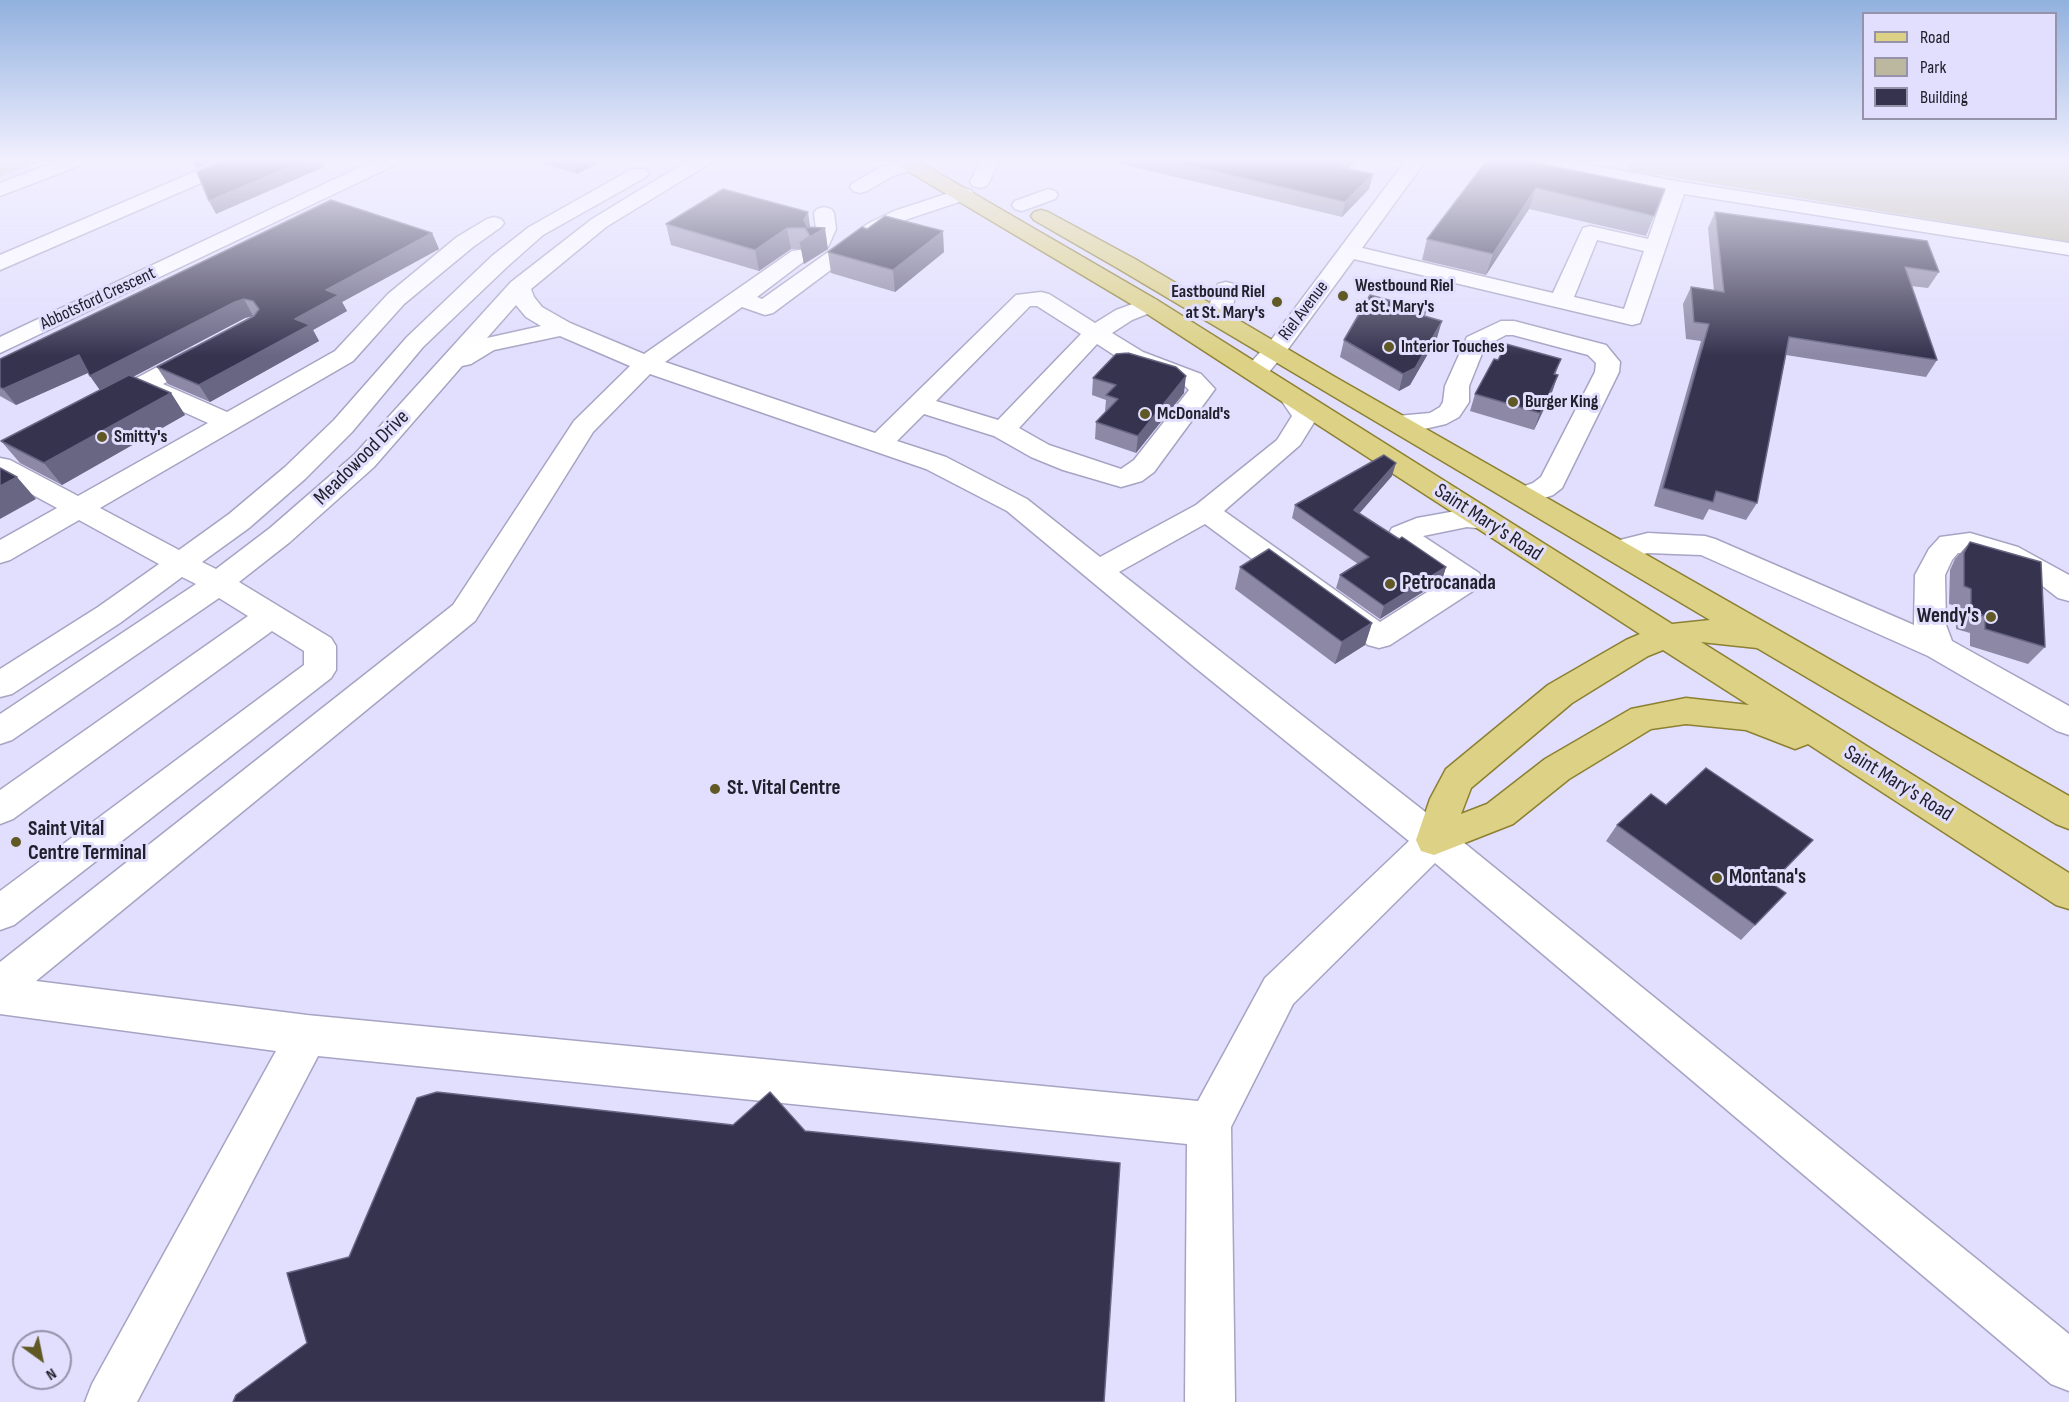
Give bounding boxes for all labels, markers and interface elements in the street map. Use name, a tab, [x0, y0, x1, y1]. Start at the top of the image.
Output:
legend	[1862, 12, 2057, 120]
text: Road	[1920, 27, 1950, 48]
text: Park	[1920, 57, 1946, 78]
text: Building	[1920, 87, 1968, 108]
street label: Abbotsford Crescent	[37, 263, 159, 335]
place label: Westbound Riel at St. Mary's	[1355, 275, 1454, 318]
street label: Riel Avenue	[1275, 277, 1333, 345]
place label: Eastbound Riel at St. Mary's	[1171, 281, 1265, 324]
marker: Westbound Riel at St. Mary's	[1336, 289, 1350, 303]
marker: Eastbound Riel at St. Mary's	[1270, 295, 1284, 309]
place label: Interior Touches	[1401, 336, 1505, 358]
marker: Interior Touches	[1382, 340, 1396, 354]
place label: Burger King	[1525, 391, 1598, 413]
marker: Burger King	[1506, 395, 1520, 409]
place label: McDonald's	[1157, 403, 1230, 425]
street label: Meadowood Drive	[309, 405, 415, 511]
marker: McDonald's	[1138, 407, 1152, 421]
place label: Smitty's	[114, 426, 167, 448]
marker: Smitty's	[95, 430, 109, 444]
street label: Saint Mary's Road	[1429, 479, 1547, 567]
place label: Petrocanada	[1402, 571, 1496, 597]
marker: Petrocanada	[1383, 577, 1397, 591]
place label: Wendy's	[1917, 604, 1979, 630]
marker: Wendy's	[1984, 610, 1998, 624]
street label: Saint Mary's Road	[1839, 740, 1957, 828]
place label: St. Vital Centre	[727, 776, 841, 802]
marker: St. Vital Centre	[708, 782, 722, 796]
place label: Saint Vital Centre Terminal	[28, 817, 146, 867]
marker: Saint Vital Centre Terminal	[9, 835, 23, 849]
place label: Montana's	[1729, 865, 1806, 891]
marker: Montana's	[1710, 871, 1724, 885]
north arrow	[12, 1330, 72, 1390]
text: N	[42, 1364, 60, 1384]

